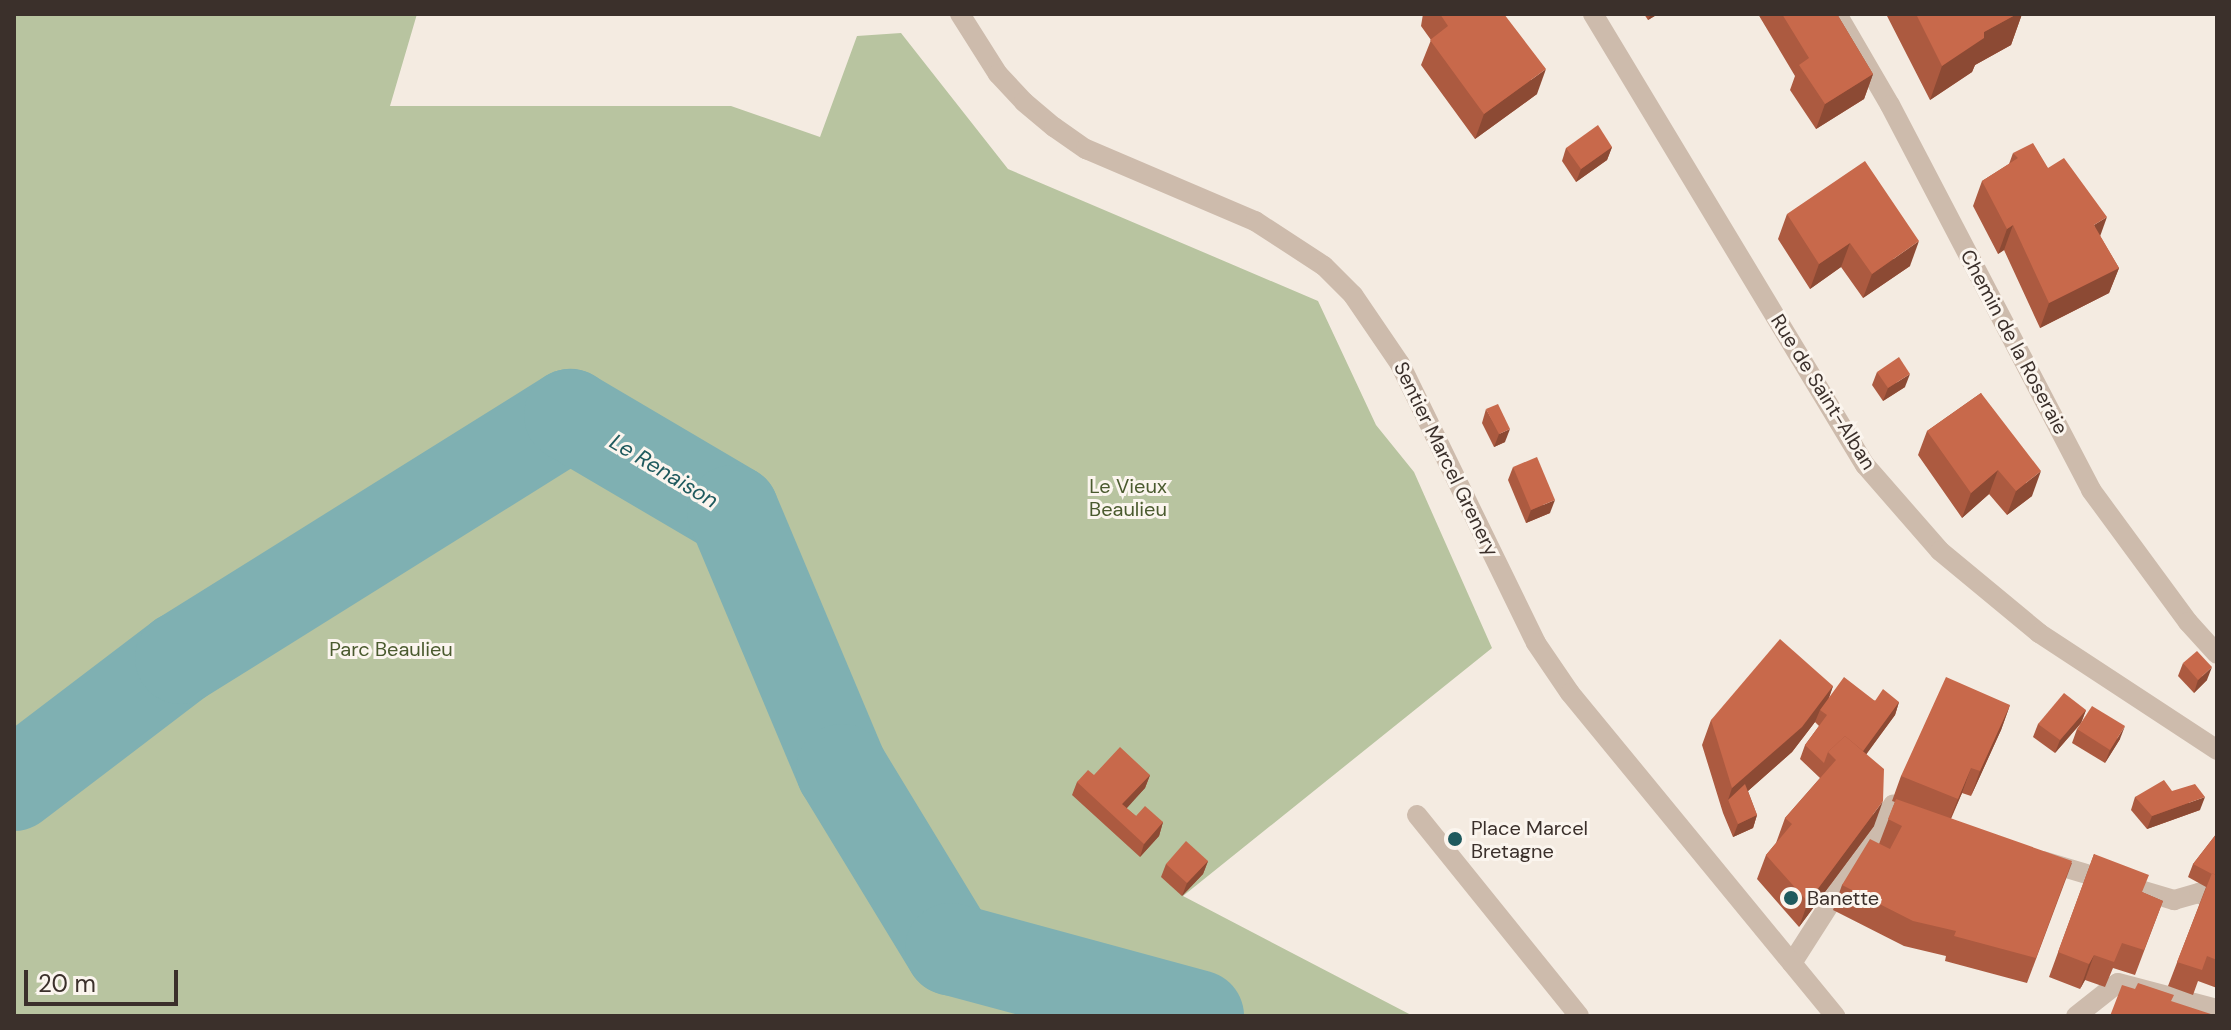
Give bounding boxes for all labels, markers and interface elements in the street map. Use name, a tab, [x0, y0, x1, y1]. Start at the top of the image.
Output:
street label: Chemin de la Roseraie	[1955, 246, 2073, 438]
street label: Rue de Saint-Alban	[1765, 310, 1881, 474]
street label: Sentier Marcel Grenery	[1388, 358, 1504, 560]
water label: Le Renaison	[605, 428, 723, 514]
park label: Le Vieux Beaulieu	[1089, 474, 1167, 521]
park label: Parc Beaulieu	[329, 637, 453, 661]
place label: Place Marcel Bretagne	[1471, 816, 1588, 863]
marker: Place Marcel Bretagne	[1446, 830, 1464, 848]
place label: Banette	[1807, 886, 1879, 910]
marker: Banette	[1782, 889, 1800, 907]
scale bar	[28, 954, 182, 1004]
text: 20 m	[38, 968, 96, 999]

